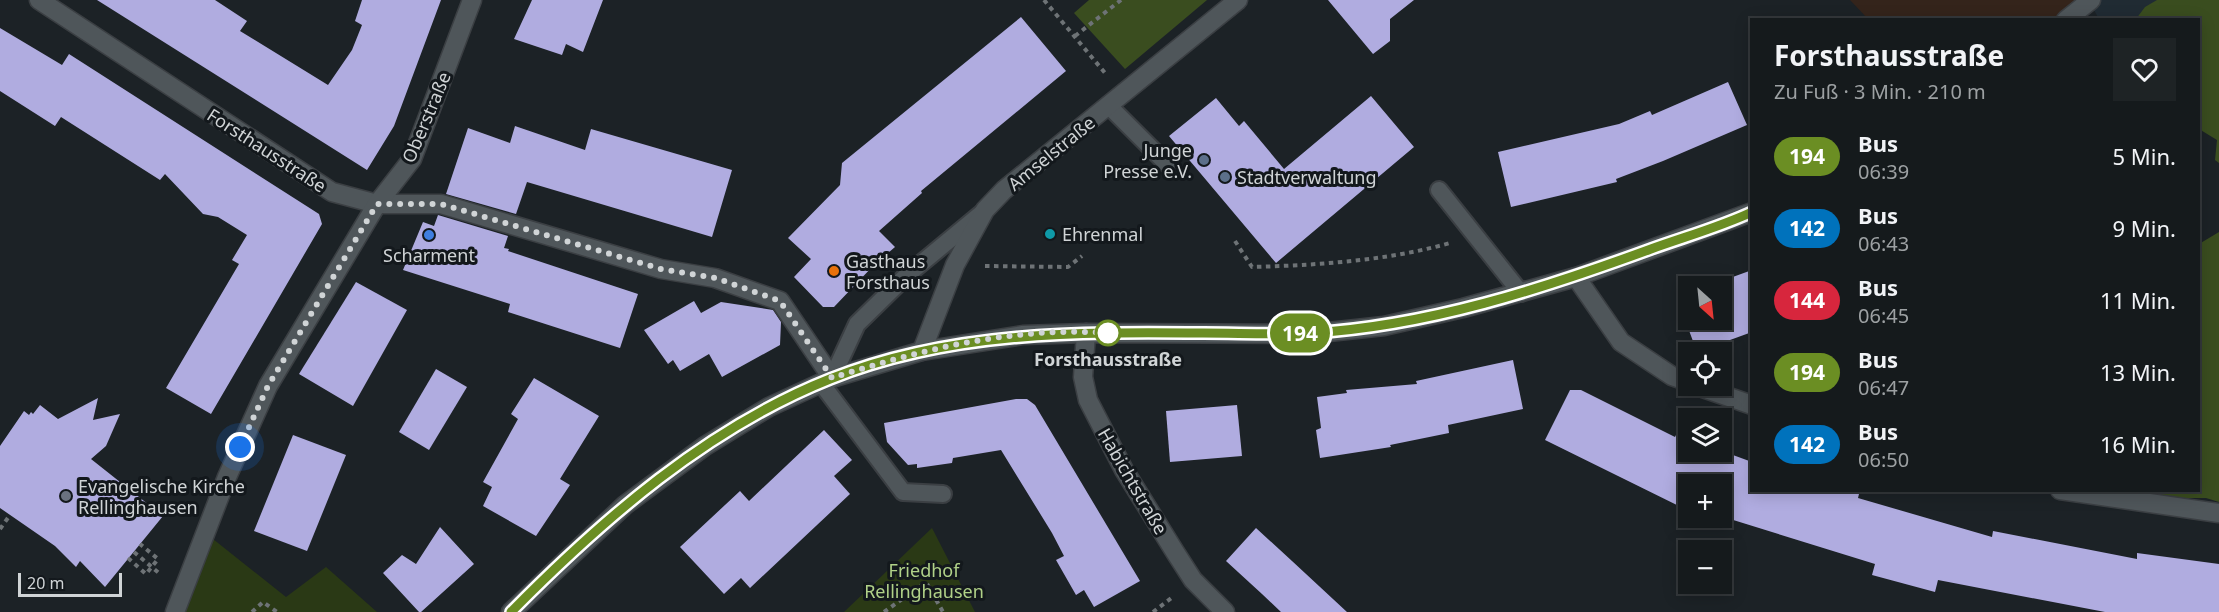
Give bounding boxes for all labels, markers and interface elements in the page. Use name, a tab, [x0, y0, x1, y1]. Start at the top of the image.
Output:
text: Forsthausstraße	[1774, 36, 2004, 74]
button: heart	[2113, 38, 2176, 101]
street label: Oberstraße	[396, 68, 456, 166]
text: Zu Fuß · 3 Min. · 210 m	[1774, 78, 1986, 105]
street label: Forsthausstraße	[203, 102, 331, 198]
street label: Amselstraße	[1002, 110, 1100, 196]
text: Bus	[1858, 128, 1898, 158]
place label: Junge Presse e.V.	[1103, 138, 1192, 183]
text: 5 Min.	[2113, 141, 2176, 171]
text: 194	[1789, 142, 1825, 170]
marker: Junge Presse e.V.	[1197, 153, 1211, 167]
text: 06:39	[1858, 158, 1909, 185]
place label: Stadtverwaltung	[1237, 165, 1376, 189]
marker: Stadtverwaltung	[1218, 170, 1232, 184]
text: Bus	[1858, 200, 1898, 230]
text: 9 Min.	[2113, 213, 2176, 243]
text: 142	[1789, 214, 1825, 242]
place label: Ehrenmal	[1062, 222, 1143, 246]
marker: Ehrenmal	[1043, 227, 1057, 241]
marker: Scharment	[422, 228, 436, 242]
text: 06:43	[1858, 230, 1909, 257]
place label: Scharment	[383, 243, 475, 267]
place label: Gasthaus Forsthaus	[846, 249, 930, 294]
marker: Gasthaus Forsthaus	[827, 264, 841, 278]
text: Bus	[1858, 272, 1898, 302]
north arrow	[1678, 276, 1732, 330]
map controls	[1678, 276, 1732, 594]
text: 11 Min.	[2100, 285, 2176, 315]
text: 144	[1789, 286, 1825, 314]
text: 06:45	[1858, 302, 1909, 329]
line badge: 194	[1266, 314, 1334, 352]
text: 194	[1282, 319, 1318, 347]
marker: Forsthausstraße	[1095, 320, 1121, 346]
button: locate	[1678, 342, 1732, 396]
text: Bus	[1858, 344, 1898, 374]
place label: Forsthausstraße	[1034, 347, 1182, 371]
text: 13 Min.	[2100, 357, 2176, 387]
text: 194	[1789, 358, 1825, 386]
text: 06:47	[1858, 374, 1909, 401]
button: layers	[1678, 408, 1732, 462]
text: Bus	[1858, 416, 1898, 446]
street label: Habichtstraße	[1093, 423, 1173, 539]
text: 16 Min.	[2100, 429, 2176, 459]
text: 142	[1789, 430, 1825, 458]
your location	[225, 432, 255, 462]
text: 06:50	[1858, 446, 1909, 473]
place label: Evangelische Kirche Rellinghausen	[78, 474, 245, 519]
button: +	[1678, 474, 1732, 528]
marker: Evangelische Kirche Rellinghausen	[59, 489, 73, 503]
button: −	[1678, 540, 1732, 594]
park label: Friedhof Rellinghausen	[864, 558, 984, 603]
scale bar	[18, 570, 122, 598]
text: 20 m	[27, 572, 64, 594]

